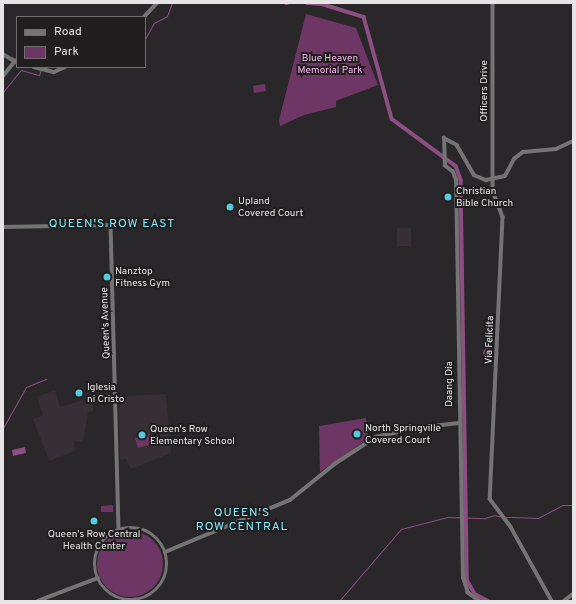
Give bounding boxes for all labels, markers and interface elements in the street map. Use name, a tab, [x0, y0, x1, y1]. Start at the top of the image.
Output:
legend	[16, 16, 146, 68]
text: Road	[54, 24, 82, 40]
text: Park	[54, 44, 79, 60]
park label: Blue Heaven Memorial Park	[298, 52, 362, 76]
street label: Officers Drive	[479, 60, 491, 122]
place label: Christian Bible Church	[456, 185, 513, 208]
marker: Christian Bible Church	[443, 192, 453, 202]
place label: Upland Covered Court	[238, 195, 303, 218]
marker: Upland Covered Court	[225, 202, 235, 212]
district label: QUEEN'S ROW EAST	[49, 218, 175, 232]
place label: Nanztop Fitness Gym	[115, 265, 170, 288]
marker: Nanztop Fitness Gym	[102, 272, 112, 282]
street label: Queen's Avenue	[99, 287, 113, 359]
street label: Via Felicita	[483, 316, 497, 364]
street label: Daang Dia	[444, 361, 456, 407]
place label: Iglesia ni Cristo	[87, 381, 124, 404]
marker: Iglesia ni Cristo	[74, 388, 84, 398]
place label: North Springville Covered Court	[365, 422, 441, 446]
place label: Queen's Row Elementary School	[150, 423, 235, 446]
marker: North Springville Covered Court	[352, 429, 362, 439]
marker: Queen's Row Elementary School	[137, 430, 147, 440]
district label: QUEEN'S ROW CENTRAL	[196, 507, 288, 535]
marker: Queen's Row Central Health Center	[88, 515, 100, 527]
place label: Queen's Row Central Health Center	[48, 528, 140, 552]

